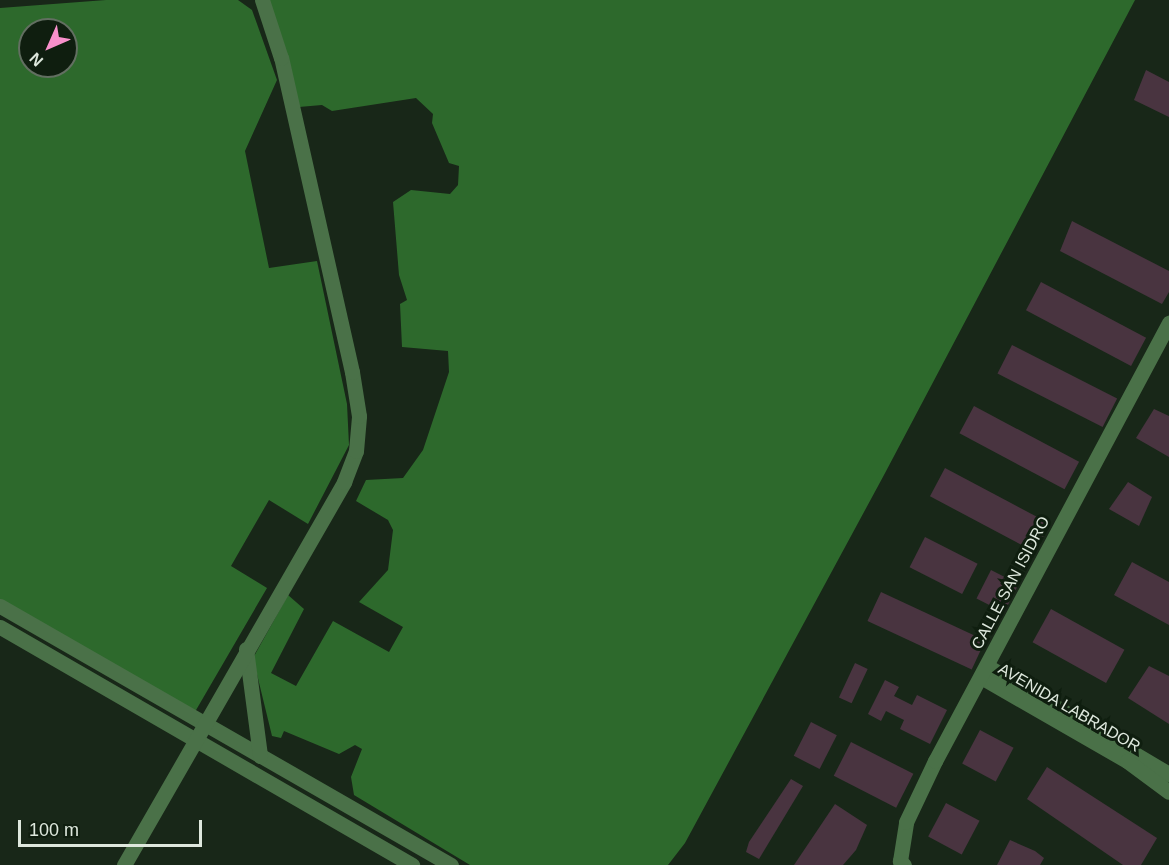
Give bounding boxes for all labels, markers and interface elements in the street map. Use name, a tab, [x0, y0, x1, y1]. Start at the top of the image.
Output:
north arrow	[18, 18, 78, 78]
text: N	[26, 50, 46, 70]
street label: CALLE SAN ISIDRO	[968, 513, 1054, 653]
street label: AVENIDA LABRADOR	[994, 659, 1144, 757]
scale bar	[21, 808, 206, 846]
text: 100 m	[29, 820, 79, 840]

